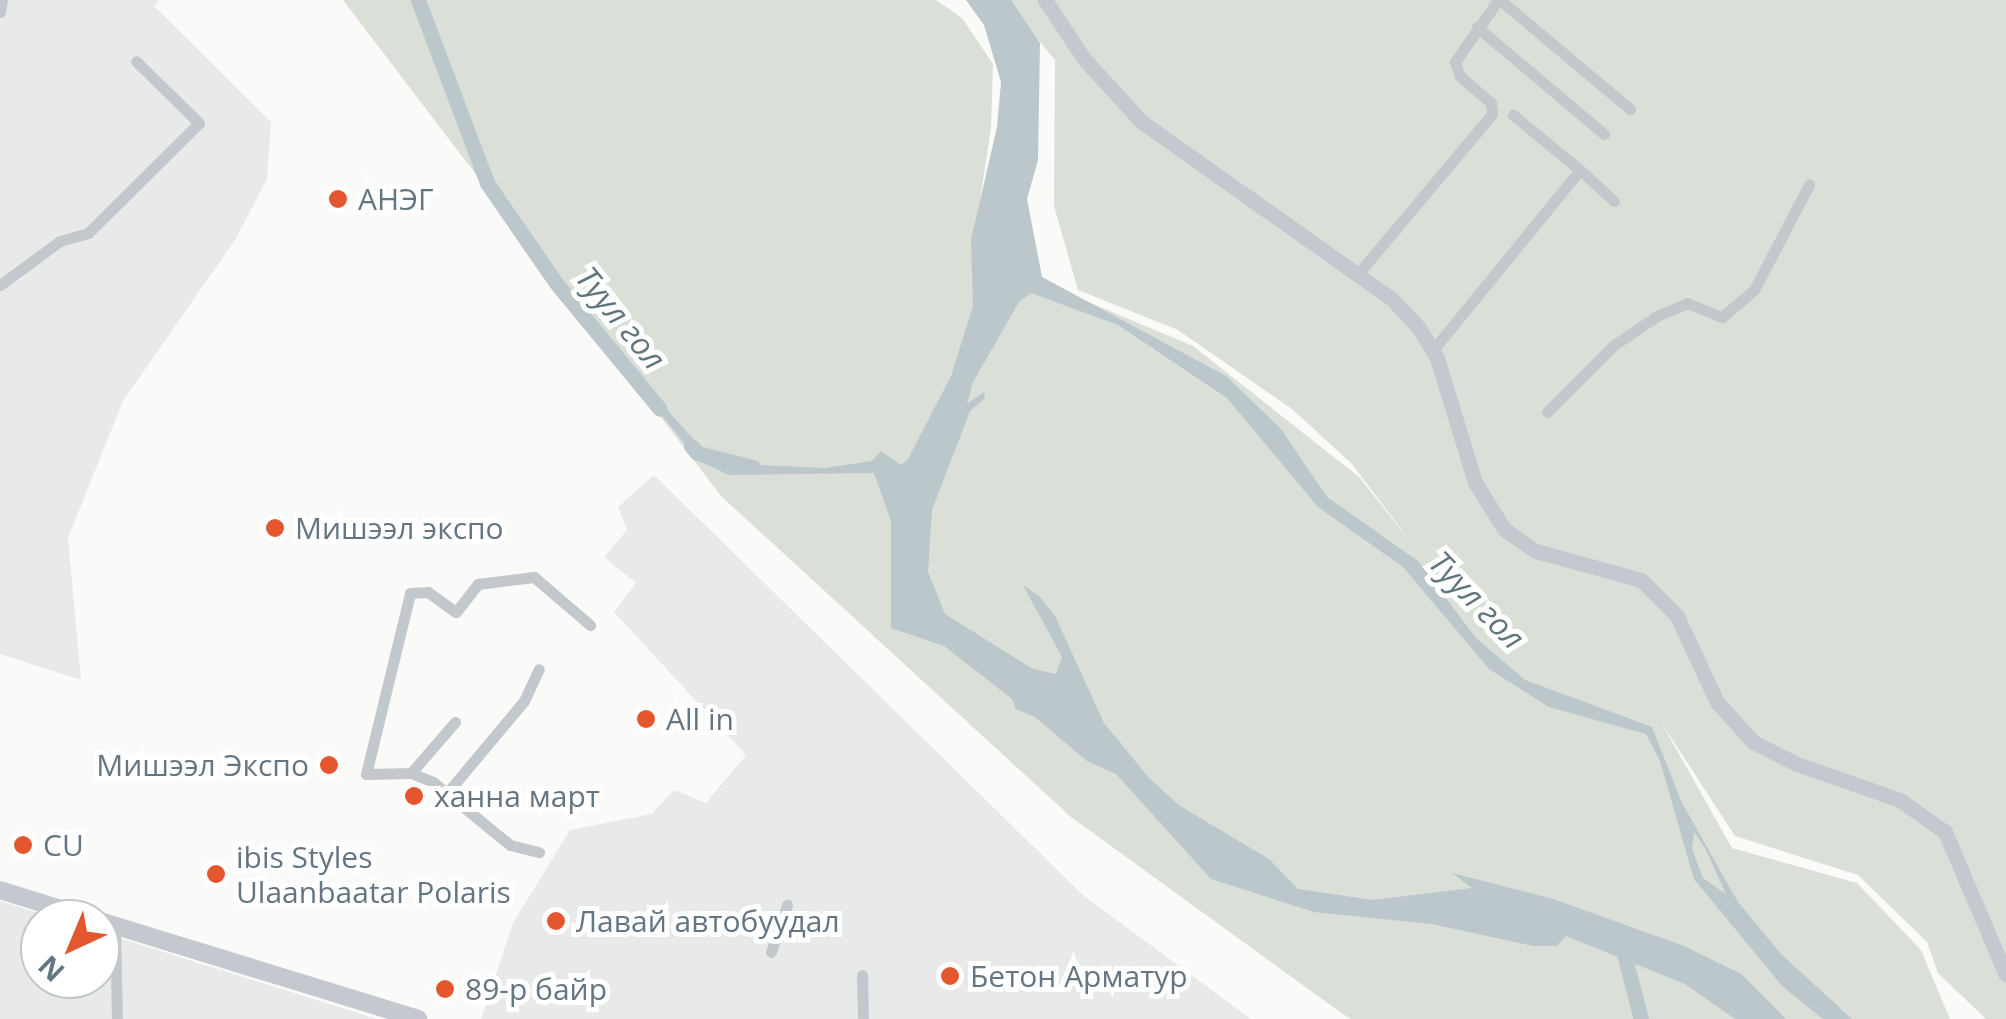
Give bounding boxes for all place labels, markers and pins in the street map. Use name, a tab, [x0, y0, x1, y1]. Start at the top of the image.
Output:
place label: АНЭГ	[358, 181, 434, 217]
marker: АНЭГ	[327, 188, 349, 210]
place label: Мишээл экспо	[295, 510, 504, 546]
marker: Мишээл экспо	[264, 517, 286, 539]
place label: All in	[666, 701, 734, 737]
marker: All in	[635, 708, 657, 730]
place label: Мишээл Экспо	[96, 747, 309, 783]
marker: Мишээл Экспо	[318, 754, 340, 776]
place label: ханна март	[434, 778, 600, 814]
marker: ханна март	[403, 785, 425, 807]
place label: CU	[43, 827, 84, 863]
marker: CU	[12, 834, 34, 856]
place label: ibis Styles Ulaanbaatar Polaris	[236, 839, 511, 910]
marker: ibis Styles Ulaanbaatar Polaris	[205, 863, 227, 885]
place label: Лавай автобуудал	[576, 903, 840, 939]
marker: Лавай автобуудал	[545, 910, 567, 932]
place label: Бетон Арматур	[970, 958, 1188, 994]
marker: Бетон Арматур	[939, 965, 961, 987]
place label: 89-р байр	[465, 971, 607, 1007]
marker: 89-р байр	[434, 978, 456, 1000]

